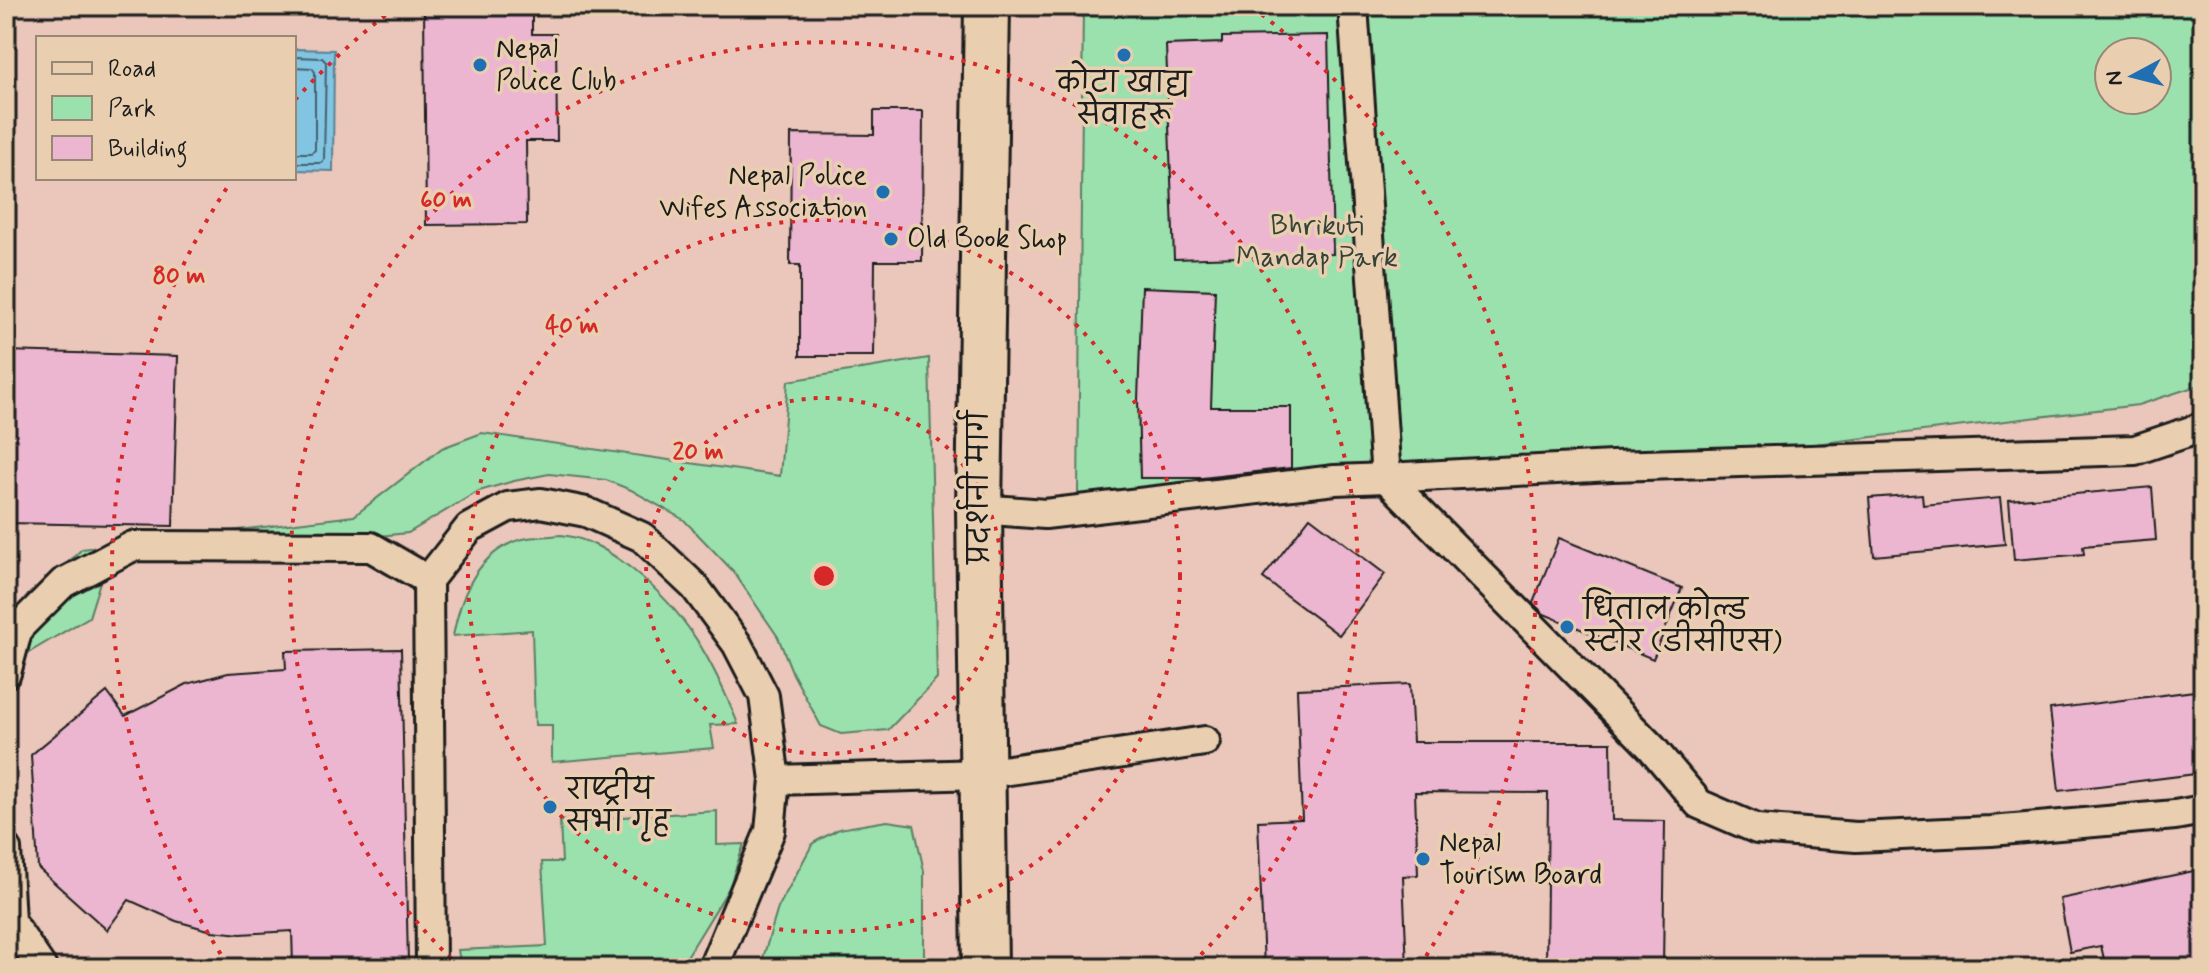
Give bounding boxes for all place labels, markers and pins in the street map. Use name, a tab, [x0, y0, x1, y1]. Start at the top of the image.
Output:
place label: Nepal Police Club	[496, 31, 616, 100]
marker: कोटा खाद्य सेवाहरू	[1115, 46, 1133, 64]
marker: Nepal Police Club	[471, 56, 489, 74]
place label: कोटा खाद्य सेवाहरू	[1055, 60, 1193, 135]
place label: Nepal Police Wifes Association	[659, 158, 867, 227]
marker: Nepal Police Wifes Association	[874, 183, 892, 201]
place label: Old Book Shop	[907, 221, 1067, 258]
marker: Old Book Shop	[882, 230, 900, 248]
centre of rings	[810, 562, 838, 590]
place label: धिताल कोल्ड स्टोर (डीसीएस)	[1581, 587, 1782, 662]
marker: धिताल कोल्ड स्टोर (डीसीएस)	[1558, 618, 1576, 636]
place label: राष्ट्रीय सभा गृह	[564, 767, 672, 842]
marker: राष्ट्रीय सभा गृह	[541, 798, 559, 816]
place label: Nepal Tourism Board	[1439, 825, 1602, 894]
marker: Nepal Tourism Board	[1414, 850, 1432, 868]

